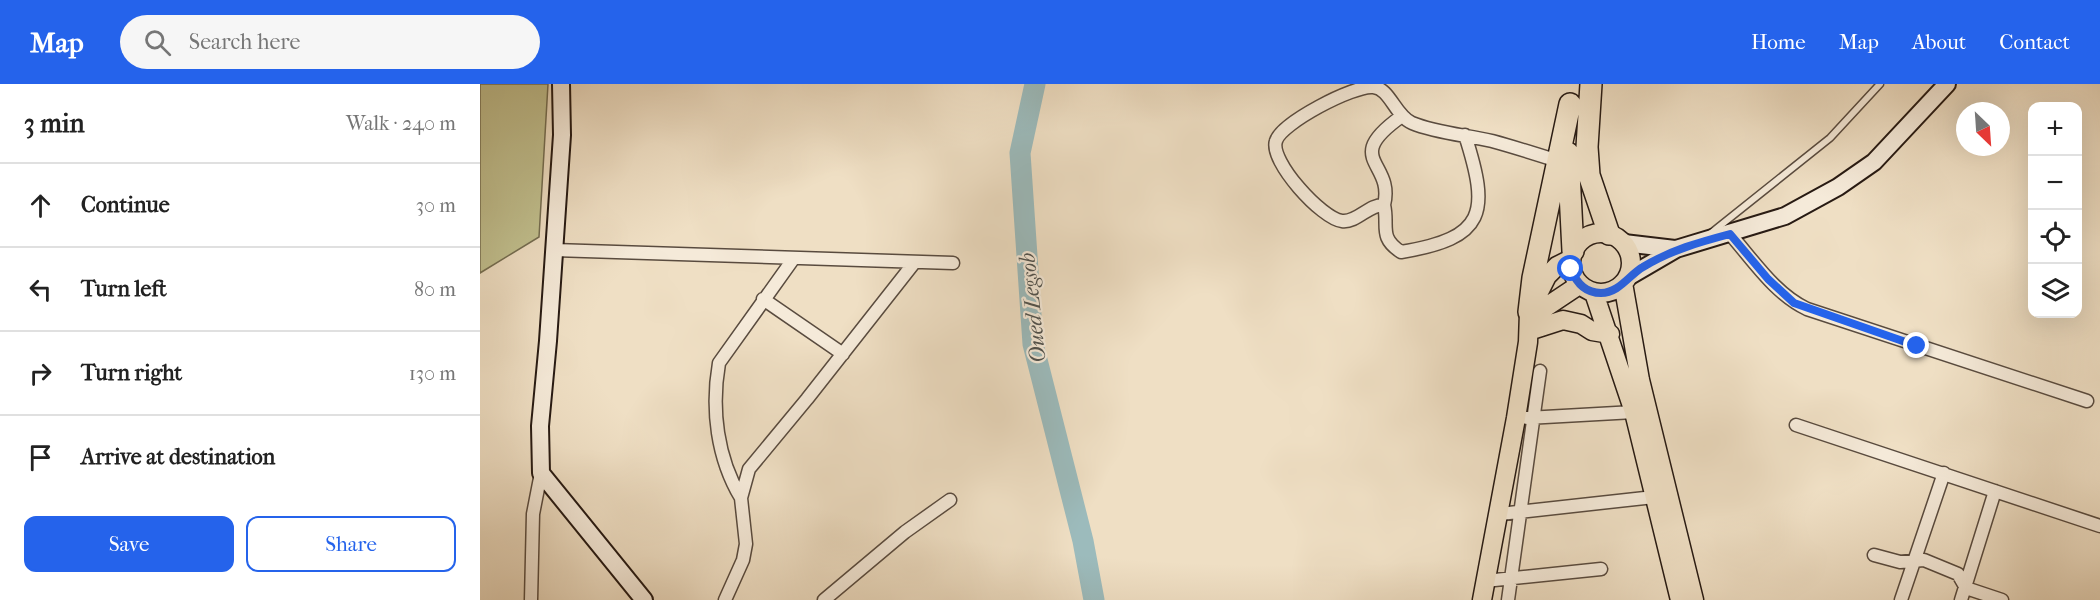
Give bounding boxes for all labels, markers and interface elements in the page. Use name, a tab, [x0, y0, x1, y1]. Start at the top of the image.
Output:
search box	[120, 15, 540, 69]
text: Map	[30, 26, 84, 59]
icon: search	[141, 26, 174, 59]
text: Search here	[189, 29, 300, 55]
text: Home	[1751, 30, 1806, 54]
text: Map	[1839, 30, 1879, 54]
text: About	[1912, 30, 1966, 54]
text: Contact	[1999, 30, 2070, 54]
north arrow	[1956, 102, 2010, 156]
map controls	[2028, 102, 2082, 318]
button: +	[2028, 102, 2082, 156]
text: 3 min	[24, 108, 85, 139]
text: Walk · 240 m	[346, 112, 456, 135]
button: −	[2028, 156, 2082, 210]
icon: ahead	[24, 189, 57, 222]
text: Continue	[81, 192, 170, 218]
text: 30 m	[416, 194, 456, 217]
button: locate	[2028, 210, 2082, 264]
water label: Oued Legsob	[1014, 252, 1052, 364]
route start	[1557, 255, 1583, 281]
button: layers	[2028, 264, 2082, 318]
icon: left	[24, 273, 57, 306]
text: Turn left	[81, 276, 167, 302]
text: 80 m	[414, 278, 456, 301]
route end	[1903, 332, 1929, 358]
icon: right	[24, 357, 57, 390]
text: Turn right	[81, 360, 182, 386]
text: 130 m	[409, 362, 456, 385]
icon: arrive	[24, 441, 57, 474]
text: Arrive at destination	[81, 444, 275, 470]
button: Save	[24, 516, 234, 572]
button: Share	[246, 516, 456, 572]

